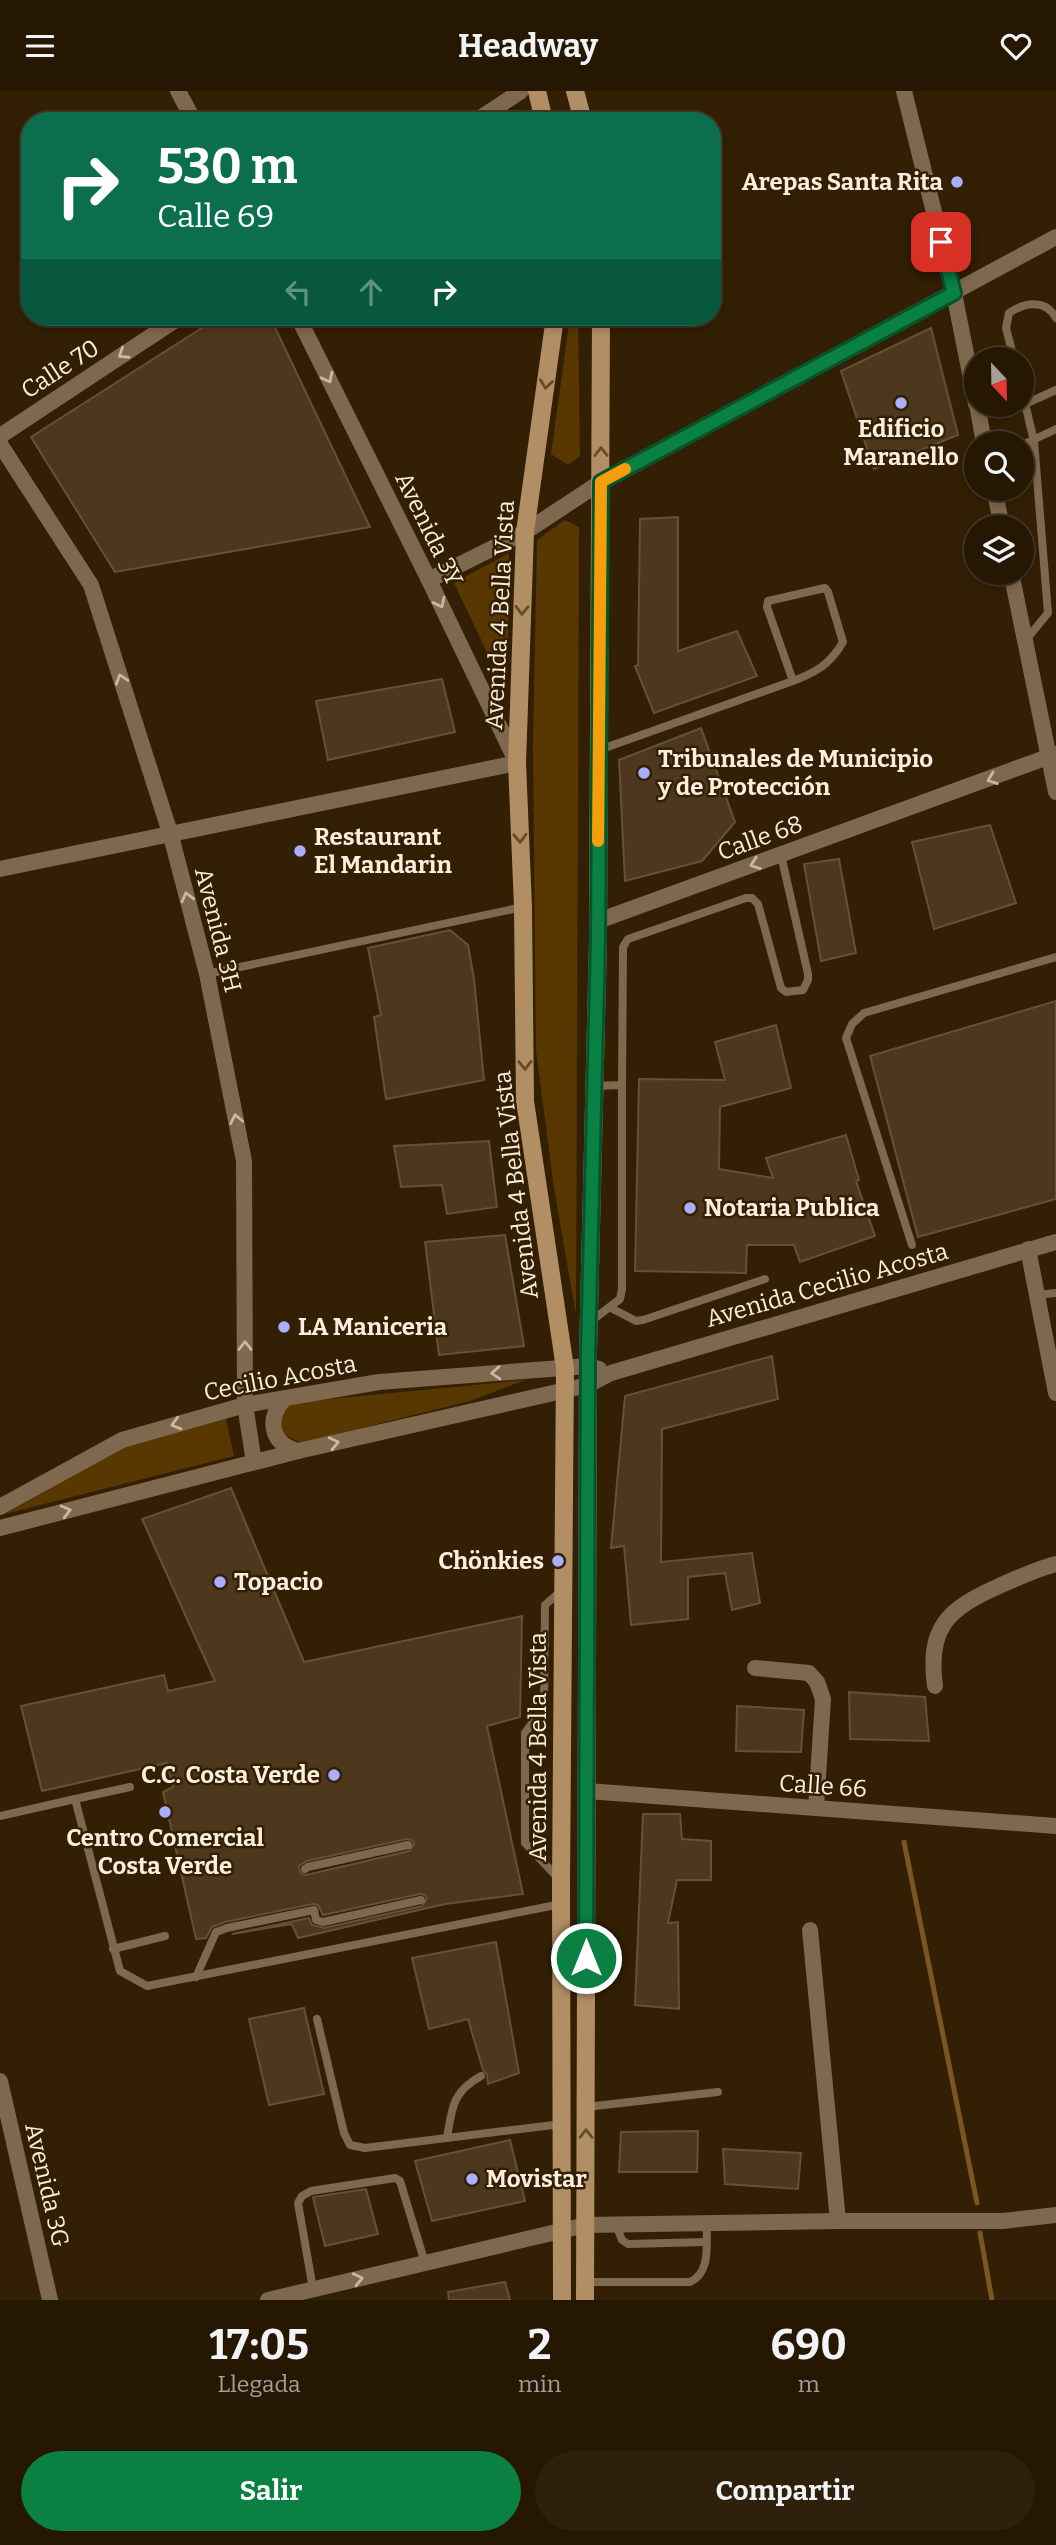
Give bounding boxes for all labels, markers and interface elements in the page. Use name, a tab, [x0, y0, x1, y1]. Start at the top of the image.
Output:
icon: menu	[21, 27, 59, 65]
text: Headway	[458, 27, 598, 65]
icon: heart	[997, 27, 1035, 65]
text: 530 m	[157, 137, 297, 196]
icon: right	[42, 140, 133, 231]
place label: Arepas Santa Rita	[742, 168, 944, 196]
marker: Arepas Santa Rita	[949, 174, 965, 190]
text: Calle 69	[157, 197, 274, 235]
pin	[911, 212, 971, 272]
icon: arrive	[922, 223, 960, 261]
icon: left	[279, 273, 317, 311]
icon: ahead	[352, 273, 390, 311]
icon: right	[425, 273, 463, 311]
street label: Calle 70	[16, 334, 104, 404]
one-way arrow	[118, 346, 131, 359]
north arrow	[964, 347, 1034, 417]
map controls	[964, 347, 1034, 585]
one-way arrow	[320, 371, 334, 383]
one-way arrow	[539, 378, 554, 390]
marker: Edificio Maranello	[893, 395, 909, 411]
place label: Edificio Maranello	[843, 415, 959, 471]
button: search	[964, 431, 1034, 501]
one-way arrow	[593, 447, 609, 457]
street label: Avenida 3Y	[389, 468, 469, 591]
street label: Avenida 4 Bella Vista	[480, 500, 520, 730]
button: layers	[964, 515, 1034, 585]
one-way arrow	[432, 596, 446, 609]
one-way arrow	[515, 605, 530, 616]
one-way arrow	[115, 673, 130, 685]
place label: Tribunales de Municipio y de Protección	[657, 745, 933, 801]
marker: Tribunales de Municipio y de Protección	[636, 765, 652, 781]
one-way arrow	[987, 771, 999, 785]
street label: Calle 68	[714, 810, 806, 866]
place label: Restaurant El Mandarin	[314, 823, 452, 879]
one-way arrow	[513, 832, 528, 843]
marker: Restaurant El Mandarin	[292, 843, 308, 859]
one-way arrow	[750, 856, 762, 870]
street label: Avenida 3H	[189, 865, 247, 995]
one-way arrow	[181, 891, 195, 903]
one-way arrow	[517, 1060, 533, 1071]
street label: Avenida 4 Bella Vista	[488, 1069, 544, 1301]
one-way arrow	[229, 1113, 244, 1125]
place label: Notaria Publica	[704, 1194, 880, 1222]
marker: Notaria Publica	[682, 1200, 698, 1216]
street label: Avenida Cecilio Acosta	[703, 1237, 951, 1333]
place label: LA Maniceria	[298, 1313, 448, 1341]
marker: LA Maniceria	[276, 1319, 292, 1335]
one-way arrow	[237, 1340, 252, 1351]
street label: Cecilio Acosta	[201, 1349, 359, 1407]
one-way arrow	[491, 1365, 502, 1380]
one-way arrow	[170, 1416, 182, 1431]
one-way arrow	[328, 1437, 340, 1451]
one-way arrow	[60, 1505, 72, 1519]
place label: Chönkies	[438, 1547, 544, 1575]
marker: Chönkies	[550, 1553, 566, 1569]
place label: Topacio	[234, 1568, 323, 1596]
marker: Topacio	[212, 1574, 228, 1590]
street label: Avenida 4 Bella Vista	[524, 1632, 552, 1862]
place label: C.C. Costa Verde	[141, 1761, 320, 1789]
marker: C.C. Costa Verde	[326, 1767, 342, 1783]
street label: Calle 66	[778, 1769, 868, 1803]
marker: Centro Comercial Costa Verde	[157, 1804, 173, 1820]
place label: Centro Comercial Costa Verde	[66, 1824, 264, 1880]
position arrow	[549, 1921, 623, 1995]
street label: Avenida 3G	[19, 2120, 75, 2250]
one-way arrow	[578, 2128, 594, 2139]
place label: Movistar	[486, 2165, 587, 2193]
marker: Movistar	[464, 2171, 480, 2187]
one-way arrow	[352, 2272, 364, 2287]
text: 17:05	[209, 2320, 309, 2370]
text: 2	[528, 2320, 552, 2370]
text: 690	[771, 2320, 847, 2370]
text: Llegada	[218, 2370, 301, 2398]
text: min	[518, 2370, 561, 2398]
text: m	[798, 2370, 820, 2398]
button: Salir	[21, 2451, 521, 2531]
button: Compartir	[535, 2451, 1035, 2531]

